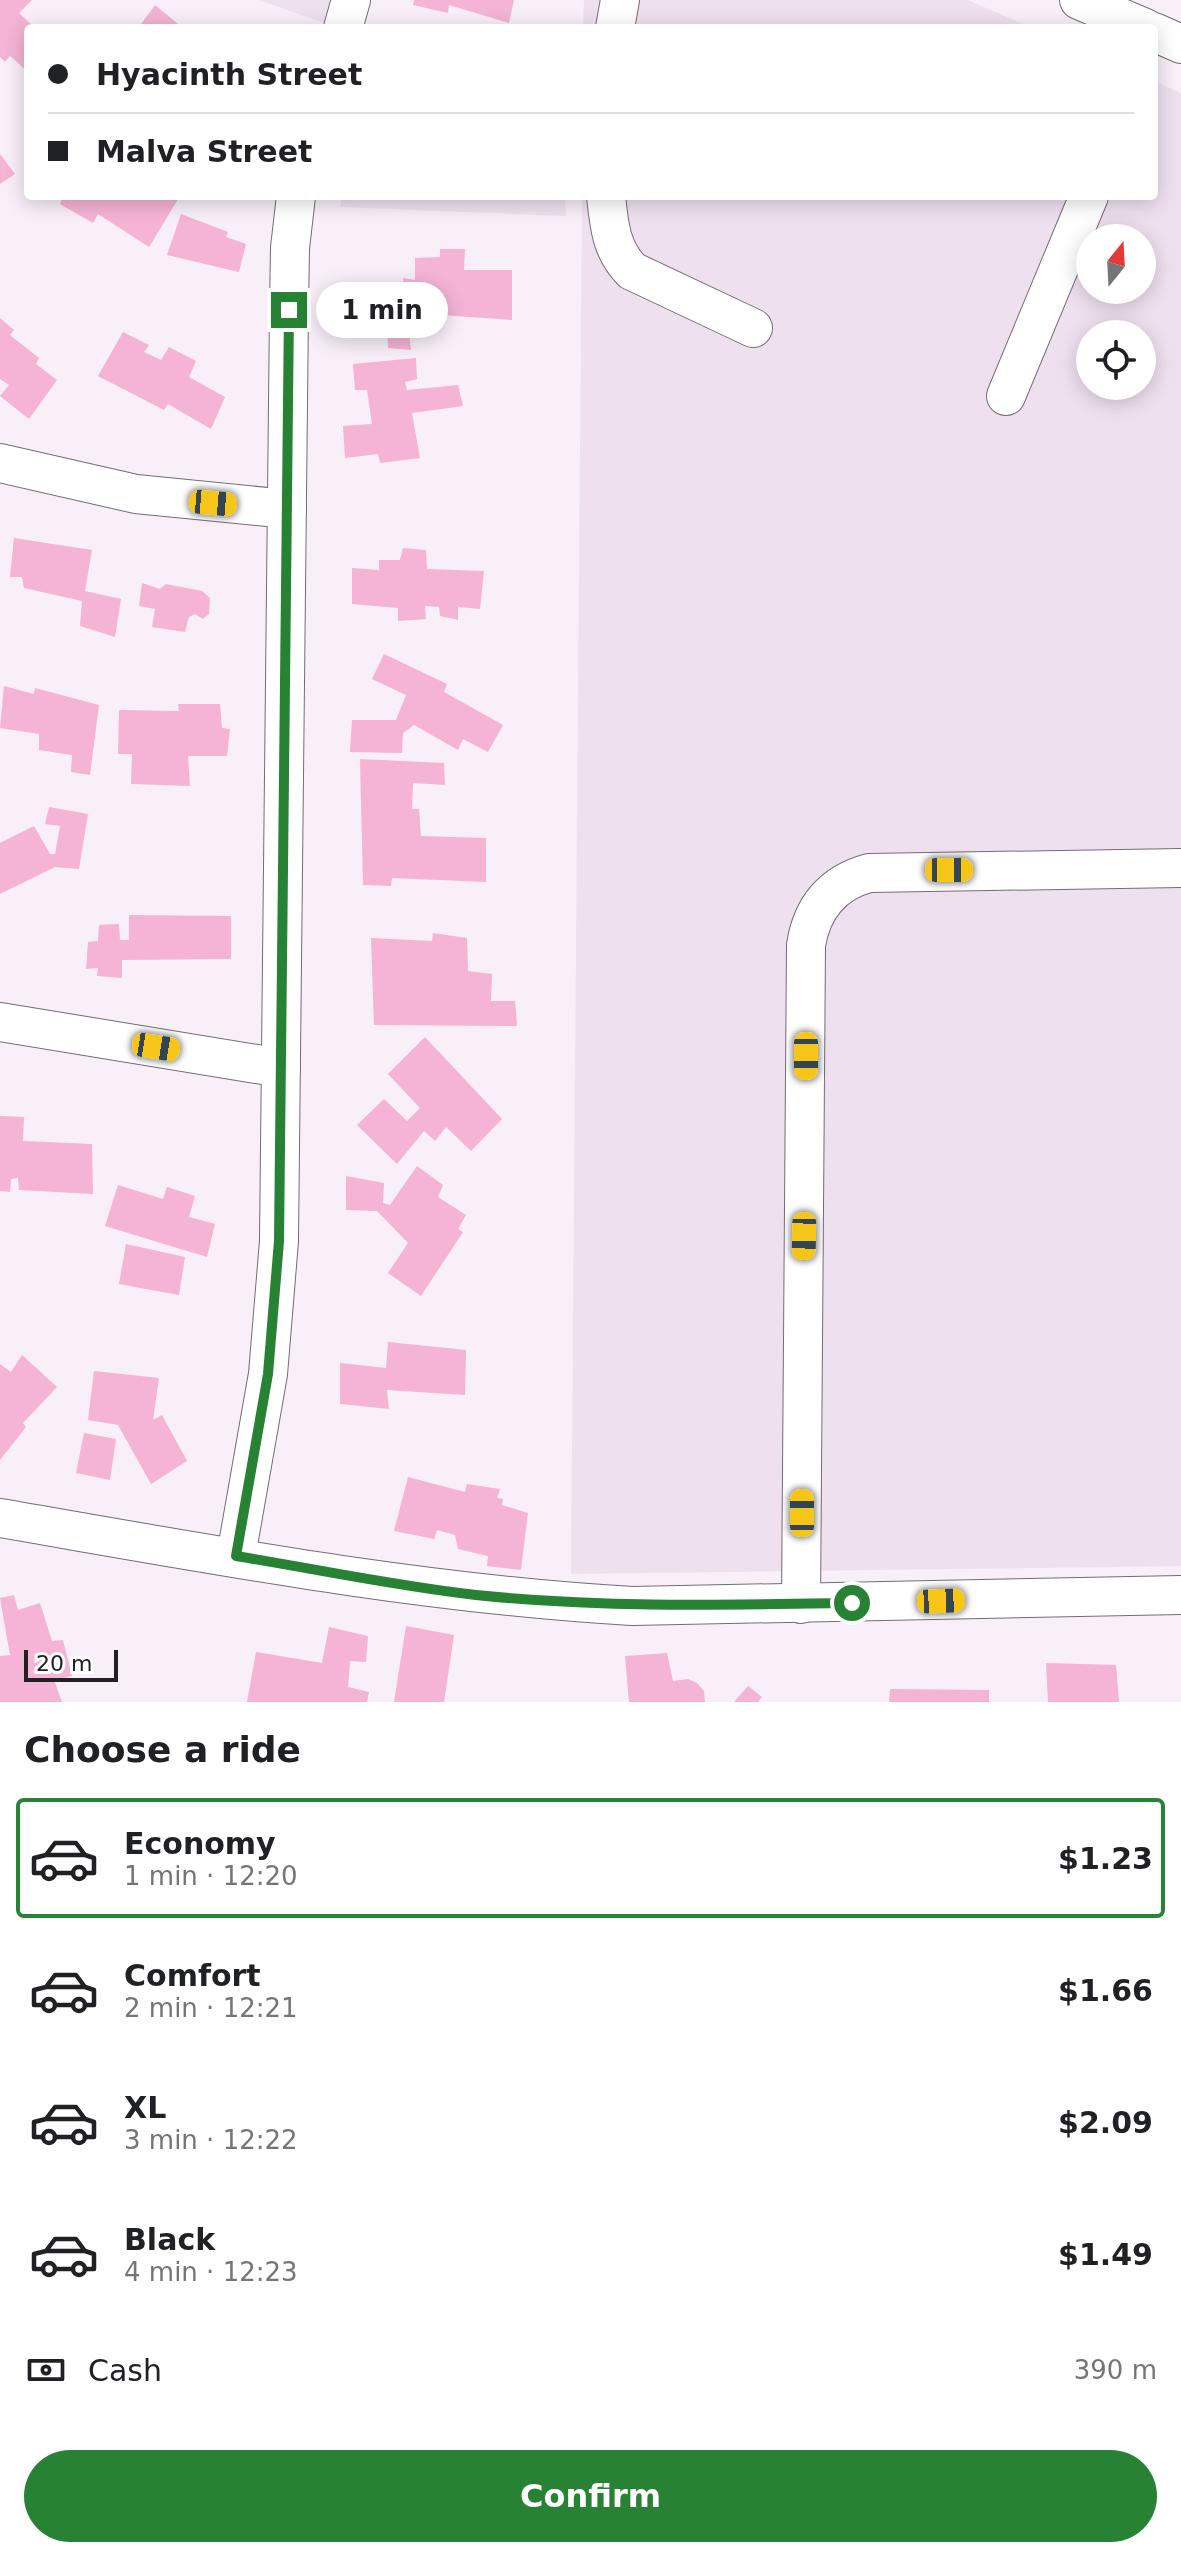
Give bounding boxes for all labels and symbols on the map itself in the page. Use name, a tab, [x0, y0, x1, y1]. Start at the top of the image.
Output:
north arrow	[1076, 224, 1156, 304]
callout: 1 min	[317, 282, 449, 338]
route end	[271, 292, 307, 328]
car	[188, 489, 238, 517]
car	[925, 858, 973, 882]
car	[130, 1031, 182, 1063]
car	[794, 1032, 818, 1080]
car	[792, 1212, 816, 1260]
car	[790, 1489, 814, 1537]
route start	[834, 1585, 870, 1621]
car	[917, 1588, 965, 1614]
scale bar	[24, 1646, 118, 1682]

